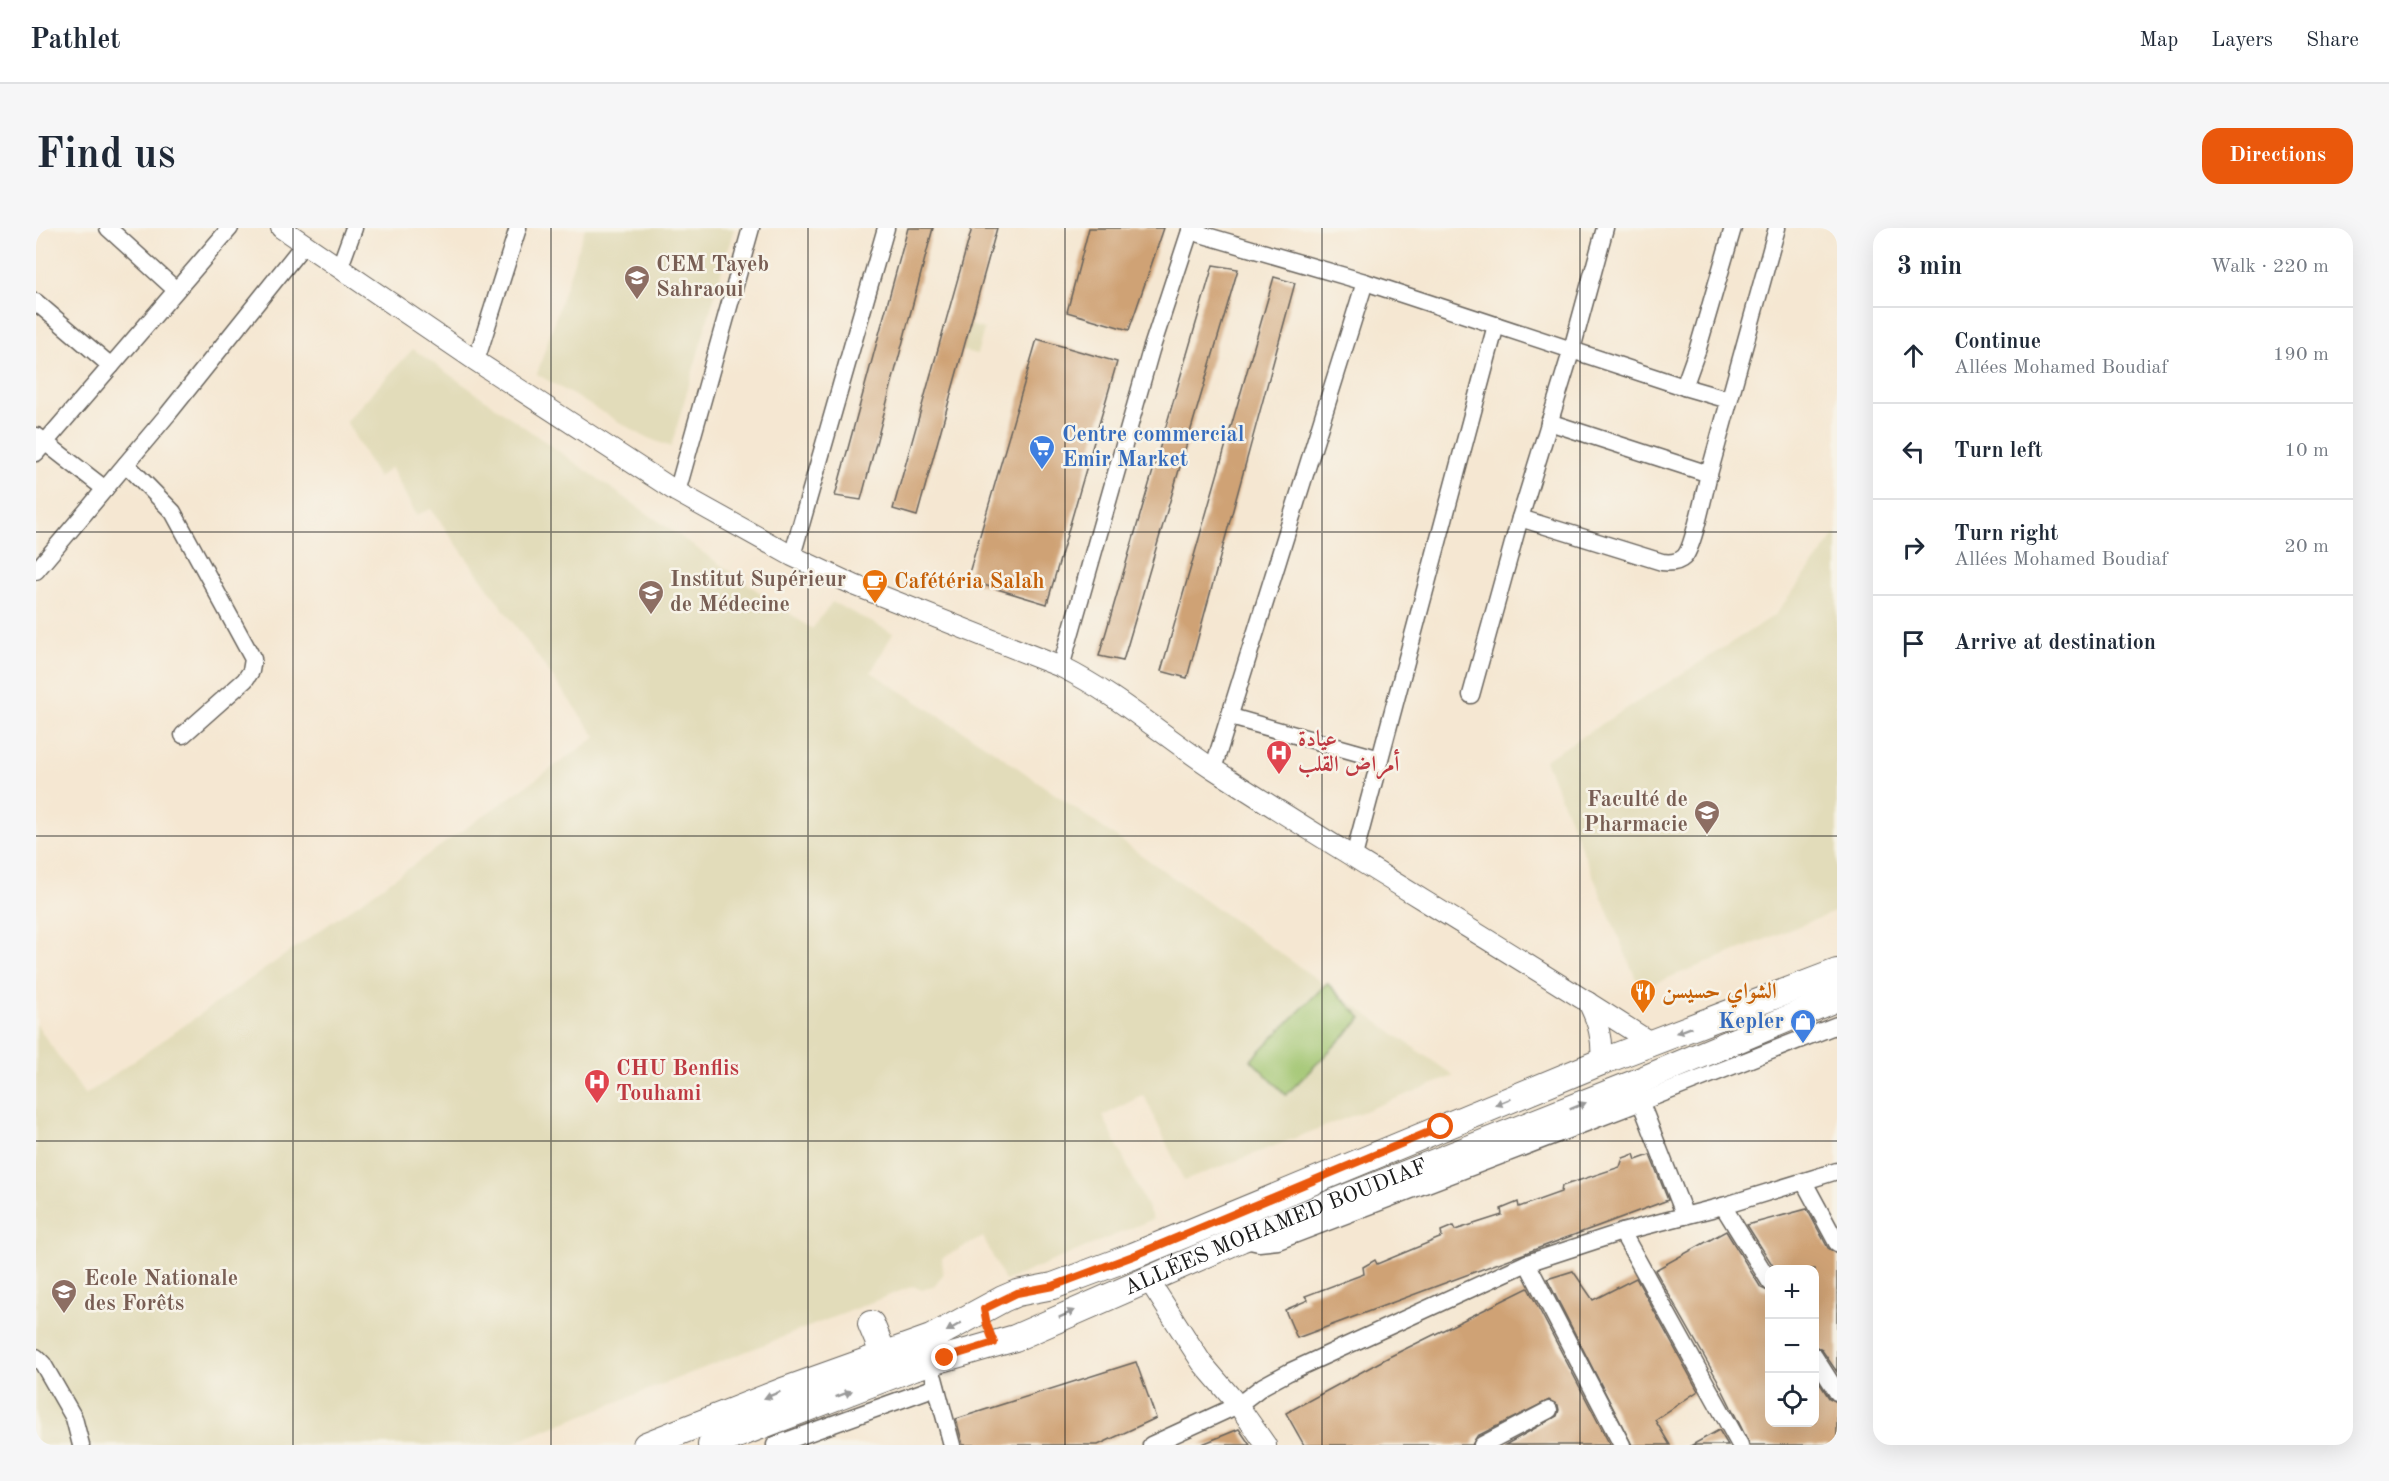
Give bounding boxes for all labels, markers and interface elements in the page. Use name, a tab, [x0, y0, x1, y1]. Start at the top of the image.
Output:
text: Pathlet	[30, 27, 121, 55]
text: Map	[2139, 30, 2178, 51]
text: Layers	[2211, 30, 2273, 51]
text: Share	[2306, 30, 2359, 51]
button: Directions	[2202, 128, 2353, 184]
text: Find us	[36, 135, 175, 177]
place label: CEM Tayeb Sahraoui	[656, 254, 769, 301]
text: 3 min	[1897, 254, 1962, 280]
text: Walk · 220 m	[2210, 257, 2329, 277]
school or university icon: CEM Tayeb Sahraoui	[622, 263, 652, 301]
text: Continue	[1954, 331, 2041, 353]
icon: ahead	[1897, 339, 1930, 372]
text: 190 m	[2273, 345, 2329, 365]
text: Allées Mohamed Boudiaf	[1954, 358, 2168, 378]
place label: Centre commercial Emir Market	[1062, 424, 1245, 471]
supermarket icon: Centre commercial Emir Market	[1027, 433, 1057, 471]
icon: left	[1897, 435, 1930, 468]
text: Turn left	[1954, 440, 2043, 462]
text: 10 m	[2284, 441, 2329, 461]
text: Turn right	[1954, 523, 2058, 545]
icon: right	[1897, 531, 1930, 564]
text: 20 m	[2284, 537, 2329, 557]
text: Allées Mohamed Boudiaf	[1954, 550, 2168, 570]
cafe icon: Cafétéria Salah	[860, 567, 890, 605]
place label: Institut Supérieur de Médecine	[670, 569, 846, 616]
place label: Cafétéria Salah	[894, 571, 1045, 593]
school or university icon: Institut Supérieur de Médecine	[636, 578, 666, 616]
icon: arrive	[1897, 627, 1930, 660]
text: Arrive at destination	[1954, 632, 2156, 654]
place label: عيادة أمراض القلب	[1298, 728, 1400, 780]
hospital icon: عيادة أمراض القلب	[1264, 738, 1294, 776]
place label: Faculté de Pharmacie	[1584, 789, 1688, 836]
school or university icon: Faculté de Pharmacie	[1692, 798, 1722, 836]
restaurant icon: الشواي حسيسن	[1628, 977, 1658, 1015]
place label: الشواي حسيسن	[1662, 981, 1777, 1009]
shop icon: Kepler	[1788, 1007, 1818, 1045]
place label: Kepler	[1718, 1011, 1784, 1033]
one-way arrow	[1675, 1025, 1693, 1035]
place label: CHU Benflis Touhami	[616, 1058, 739, 1105]
hospital icon: CHU Benflis Touhami	[582, 1067, 612, 1105]
one-way arrow	[1493, 1097, 1511, 1107]
one-way arrow	[1569, 1101, 1587, 1111]
route start	[1427, 1113, 1453, 1139]
street label: ALLÉES MOHAMED BOUDIAF	[1121, 1155, 1431, 1300]
map controls	[1765, 1265, 1819, 1427]
button: +	[1765, 1265, 1819, 1319]
place label: Ecole Nationale des Forêts	[84, 1268, 238, 1315]
school or university icon: Ecole Nationale des Forêts	[49, 1277, 79, 1315]
one-way arrow	[1058, 1310, 1075, 1319]
button: −	[1765, 1319, 1819, 1373]
one-way arrow	[946, 1321, 962, 1332]
route end	[931, 1344, 957, 1370]
button: locate	[1765, 1373, 1819, 1427]
one-way arrow	[835, 1389, 853, 1398]
one-way arrow	[763, 1391, 781, 1400]

